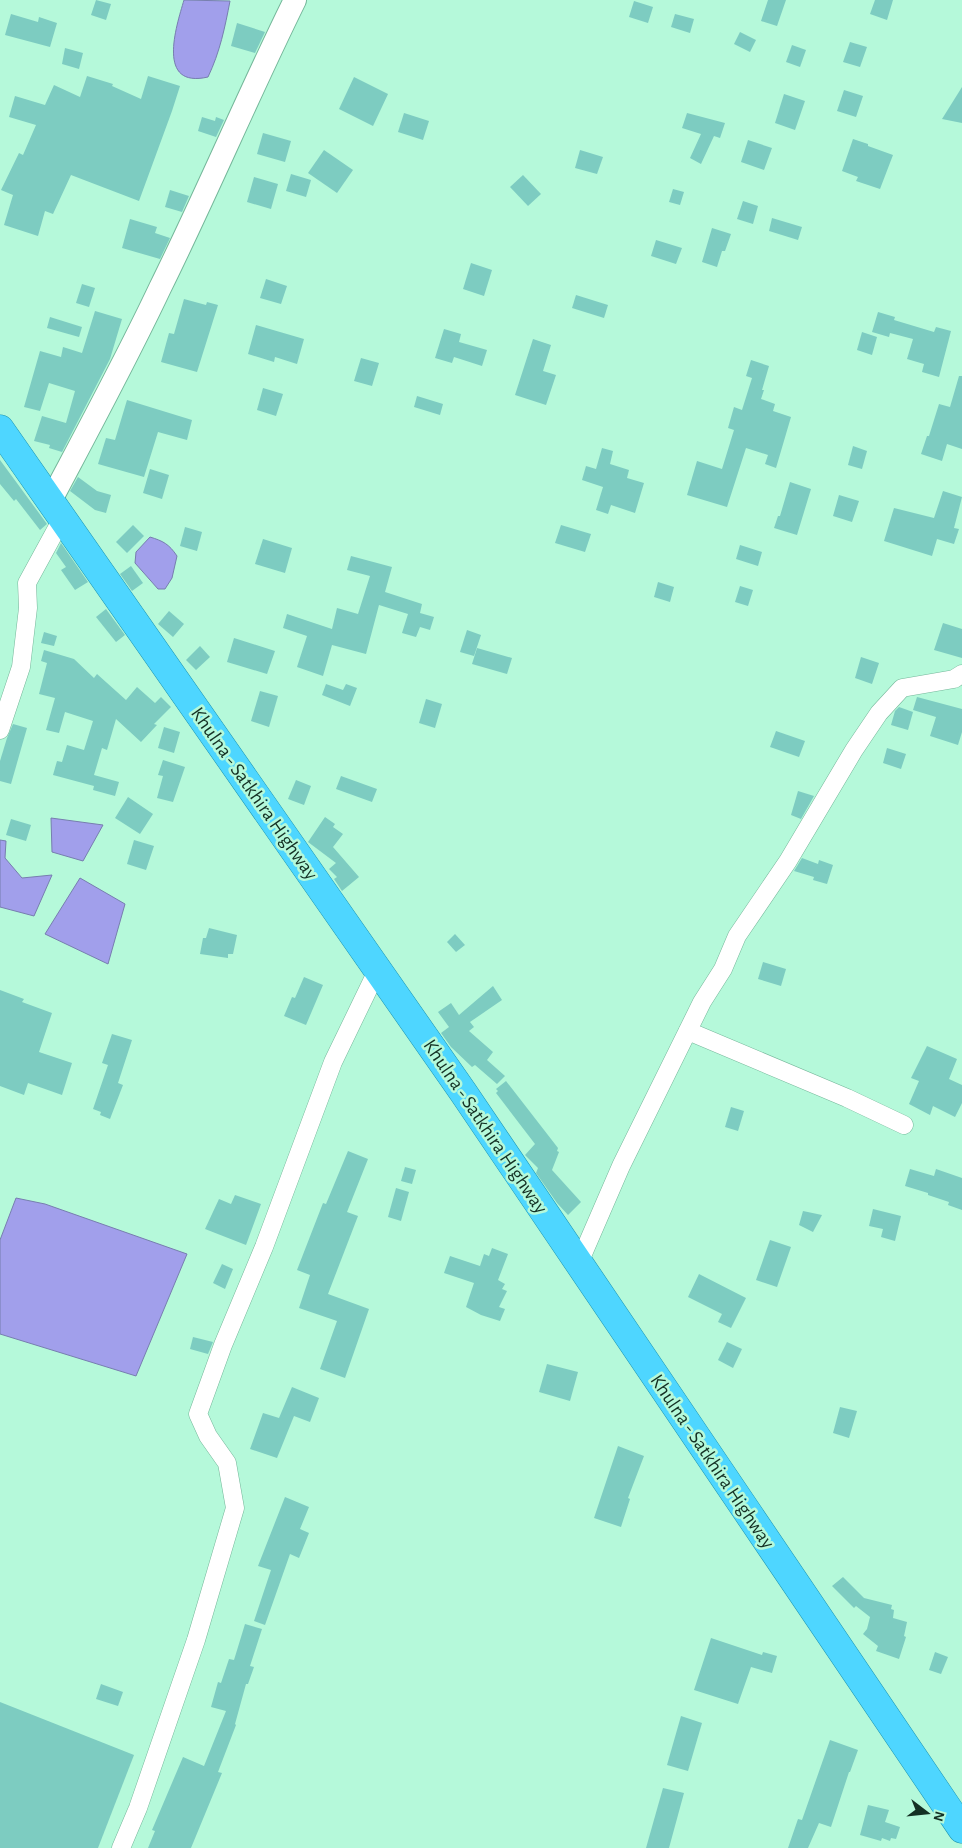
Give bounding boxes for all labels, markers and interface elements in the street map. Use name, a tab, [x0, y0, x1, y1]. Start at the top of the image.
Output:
street label: Khulna - Satkhira Highway	[187, 704, 322, 884]
street label: Khulna - Satkhira Highway	[419, 1036, 551, 1218]
street label: Khulna - Satkhira Highway	[646, 1371, 778, 1553]
north arrow	[902, 1788, 952, 1838]
text: N	[930, 1810, 947, 1823]

